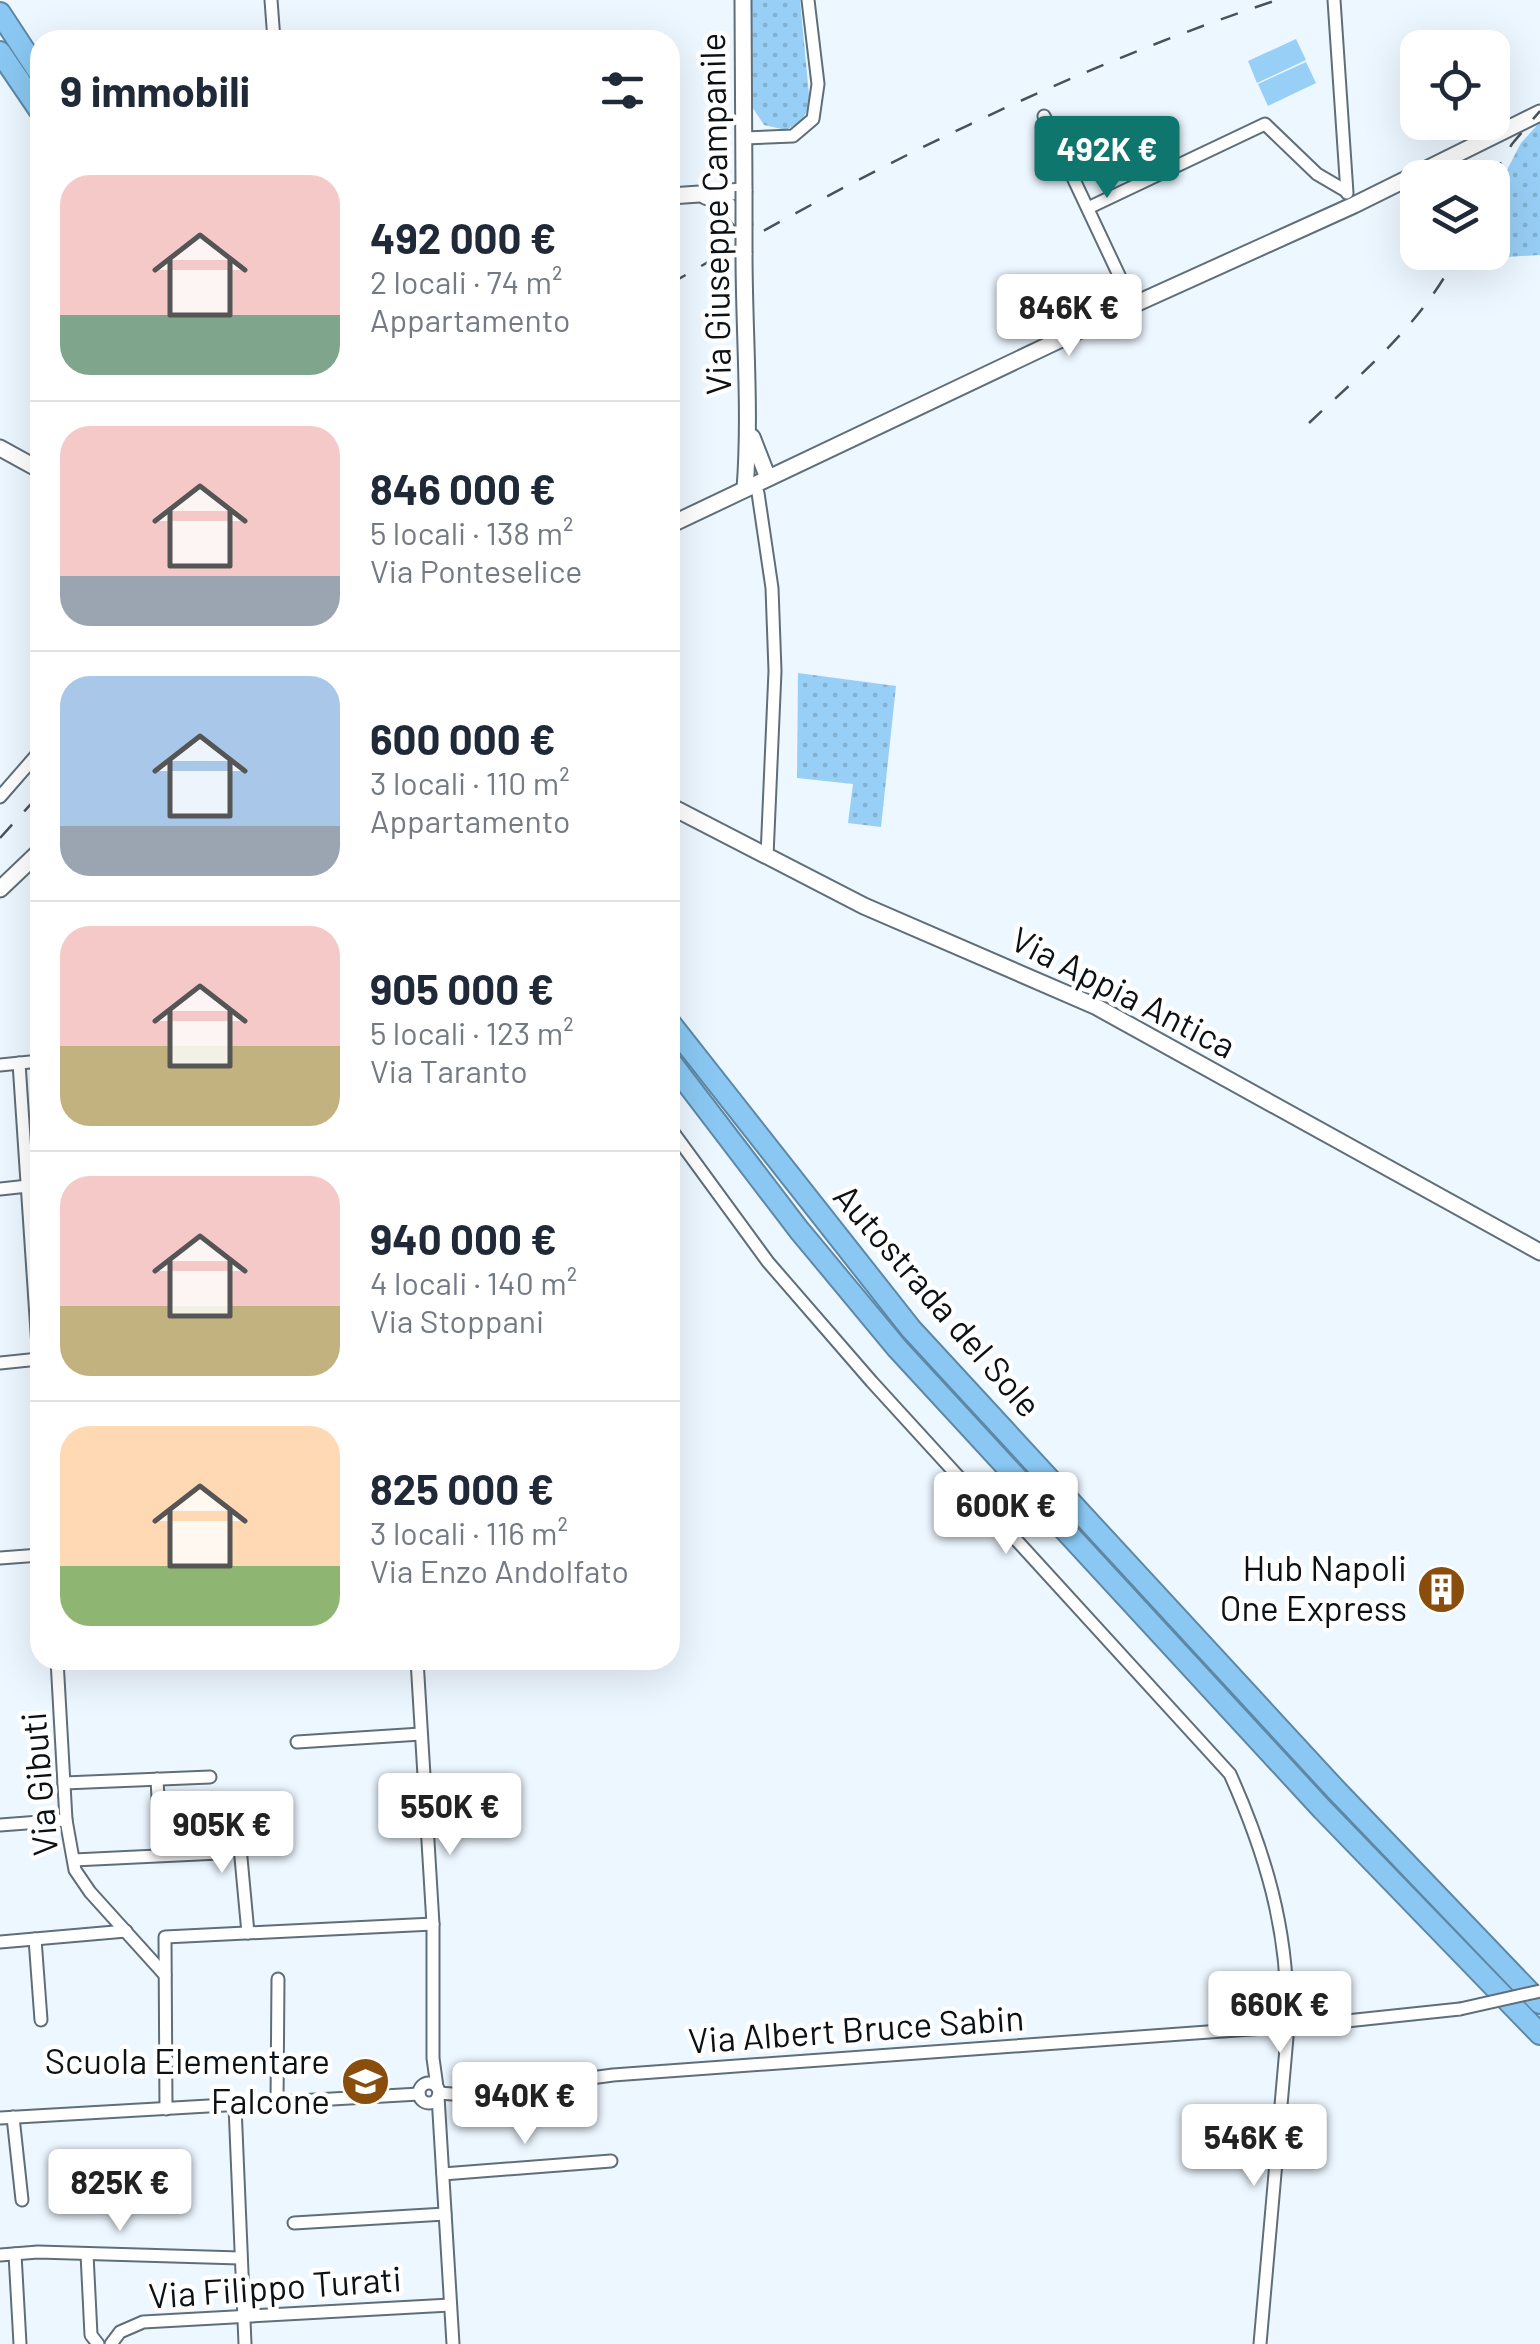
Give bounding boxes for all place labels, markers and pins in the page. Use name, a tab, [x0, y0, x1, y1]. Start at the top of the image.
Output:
pin: 492K €	[1026, 116, 1188, 201]
pin: 846K €	[988, 274, 1150, 359]
pin: 600K €	[925, 1472, 1087, 1557]
place label: Hub Napoli One Express	[1220, 1546, 1407, 1628]
building icon: Hub Napoli One Express	[1416, 1563, 1468, 1615]
pin: 550K €	[369, 1773, 531, 1858]
pin: 905K €	[141, 1791, 303, 1876]
pin: 660K €	[1199, 1971, 1361, 2056]
place label: Scuola Elementare Falcone	[45, 2039, 330, 2121]
school or university icon: Scuola Elementare Falcone	[339, 2056, 391, 2108]
pin: 940K €	[444, 2062, 606, 2147]
pin: 546K €	[1173, 2104, 1335, 2189]
pin: 825K €	[39, 2149, 201, 2234]

